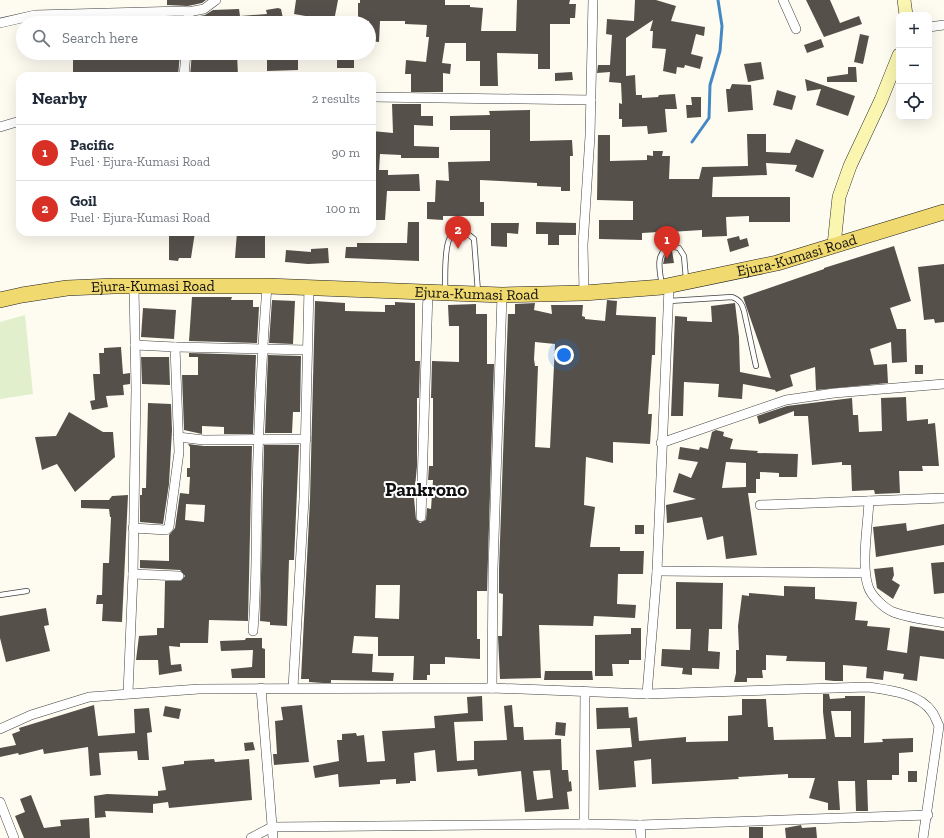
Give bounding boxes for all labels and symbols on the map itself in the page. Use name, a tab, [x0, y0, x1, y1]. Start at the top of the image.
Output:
pin: 2	[445, 216, 471, 249]
pin: 1	[654, 226, 680, 259]
street label: Ejura-Kumasi Road	[735, 230, 860, 280]
street label: Ejura-Kumasi Road	[91, 277, 216, 296]
street label: Ejura-Kumasi Road	[414, 283, 540, 304]
your location	[554, 345, 574, 365]
district label: Pankrono	[385, 478, 467, 501]

